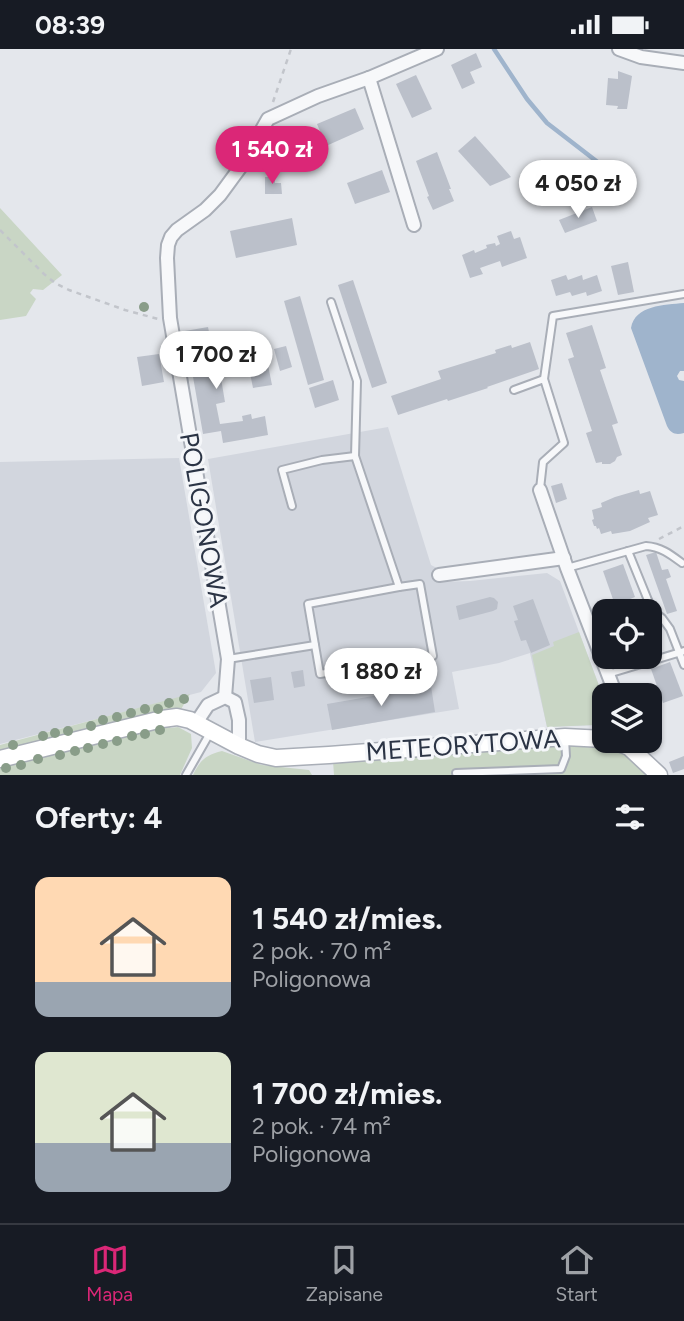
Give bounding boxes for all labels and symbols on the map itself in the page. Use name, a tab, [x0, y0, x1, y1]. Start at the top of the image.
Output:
pin: 1 540 zł	[200, 127, 344, 186]
pin: 4 050 zł	[506, 160, 650, 220]
pin: 1 700 zł	[144, 331, 288, 391]
street label: POLIGONOWA	[173, 430, 235, 611]
pin: 1 880 zł	[309, 649, 453, 708]
street label: METEORYTOWA	[364, 722, 562, 768]

